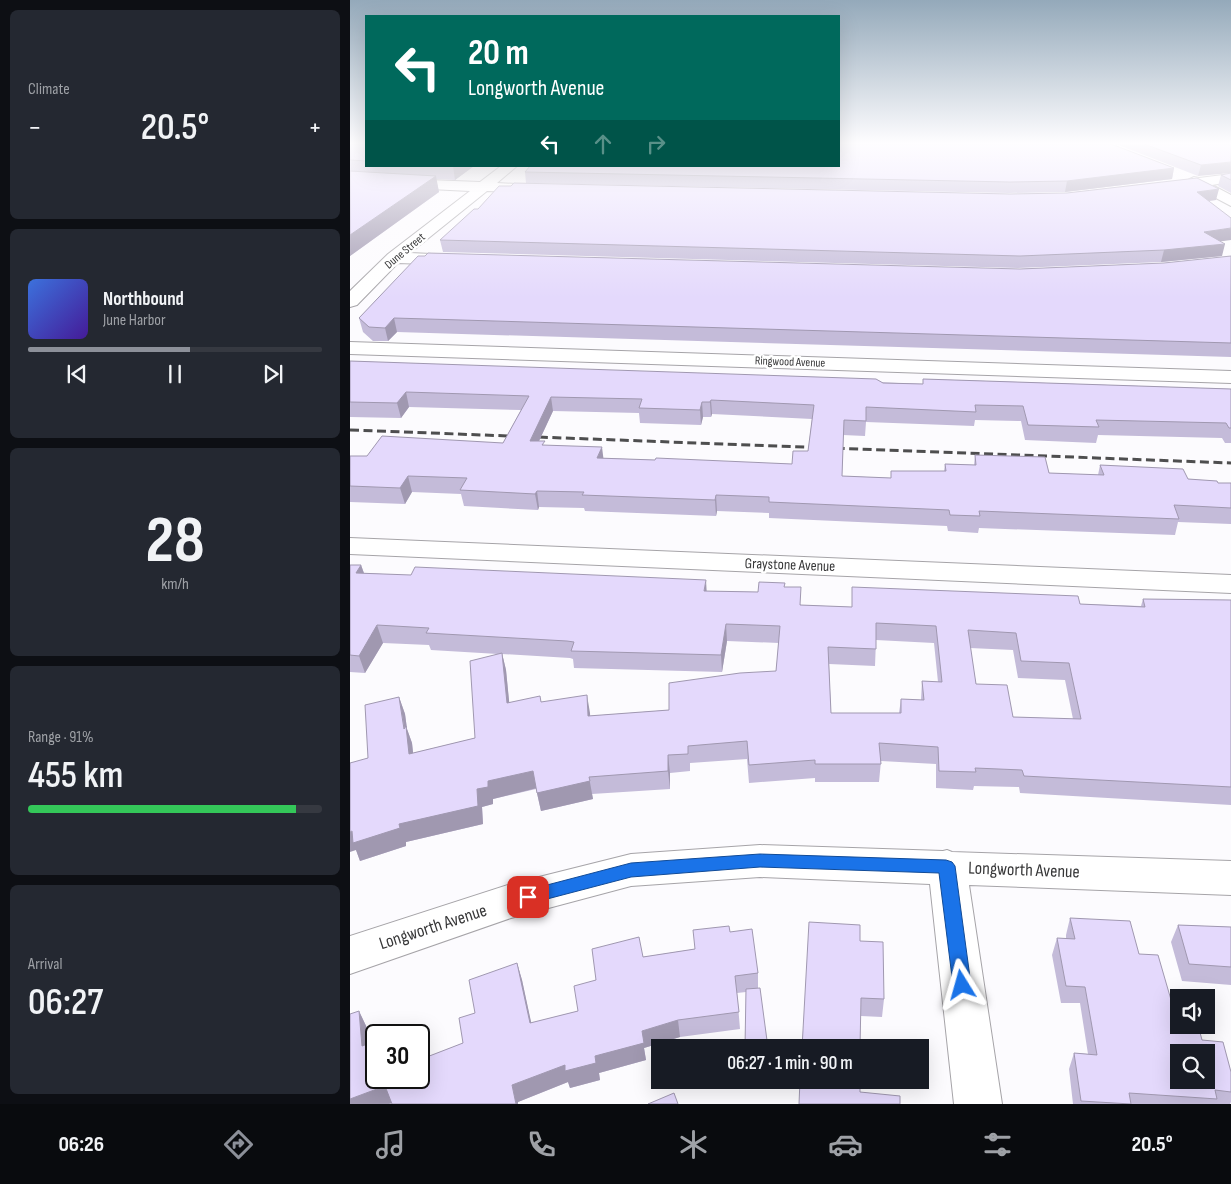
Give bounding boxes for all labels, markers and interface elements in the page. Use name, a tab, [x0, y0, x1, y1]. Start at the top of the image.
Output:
text: 20 m	[468, 32, 529, 75]
icon: left	[385, 35, 450, 100]
text: Longworth Avenue	[468, 75, 604, 102]
text: Climate	[28, 80, 70, 99]
text: 20.5°	[141, 105, 209, 150]
text: −	[28, 111, 42, 144]
text: +	[308, 111, 322, 144]
icon: left	[536, 130, 564, 158]
icon: ahead	[589, 130, 617, 158]
icon: right	[642, 130, 670, 158]
street label: Dune Street	[382, 230, 429, 272]
text: Northbound	[103, 288, 184, 311]
text: June Harbor	[103, 311, 166, 330]
street label: Ringwood Avenue	[755, 353, 826, 371]
icon: previous	[63, 360, 91, 388]
icon: pause	[161, 360, 189, 388]
icon: next	[259, 360, 287, 388]
text: 28	[145, 503, 205, 581]
street label: Graystone Avenue	[744, 554, 836, 576]
text: km/h	[161, 575, 189, 594]
text: Range · 91%	[28, 728, 94, 747]
text: 455 km	[28, 753, 123, 798]
street label: Longworth Avenue	[968, 858, 1080, 882]
pin	[507, 876, 549, 918]
icon: arrive	[514, 883, 542, 911]
street label: Longworth Avenue	[377, 900, 489, 954]
text: Arrival	[28, 955, 62, 974]
position arrow	[935, 958, 987, 1010]
text: 06:27	[28, 980, 103, 1025]
map controls	[1170, 989, 1215, 1089]
button: sound	[1170, 989, 1215, 1034]
speed limit sign: 30	[365, 1024, 430, 1089]
button: search	[1170, 1044, 1215, 1089]
text: 06:27 · 1 min · 90 m	[727, 1052, 853, 1075]
icon: directions	[221, 1127, 256, 1162]
icon: music	[373, 1127, 408, 1162]
icon: phone	[524, 1127, 559, 1162]
icon: climate	[676, 1127, 711, 1162]
icon: car	[828, 1127, 863, 1162]
icon: filters	[980, 1127, 1015, 1162]
text: 06:26	[58, 1131, 104, 1158]
text: 20.5°	[1131, 1131, 1173, 1158]

